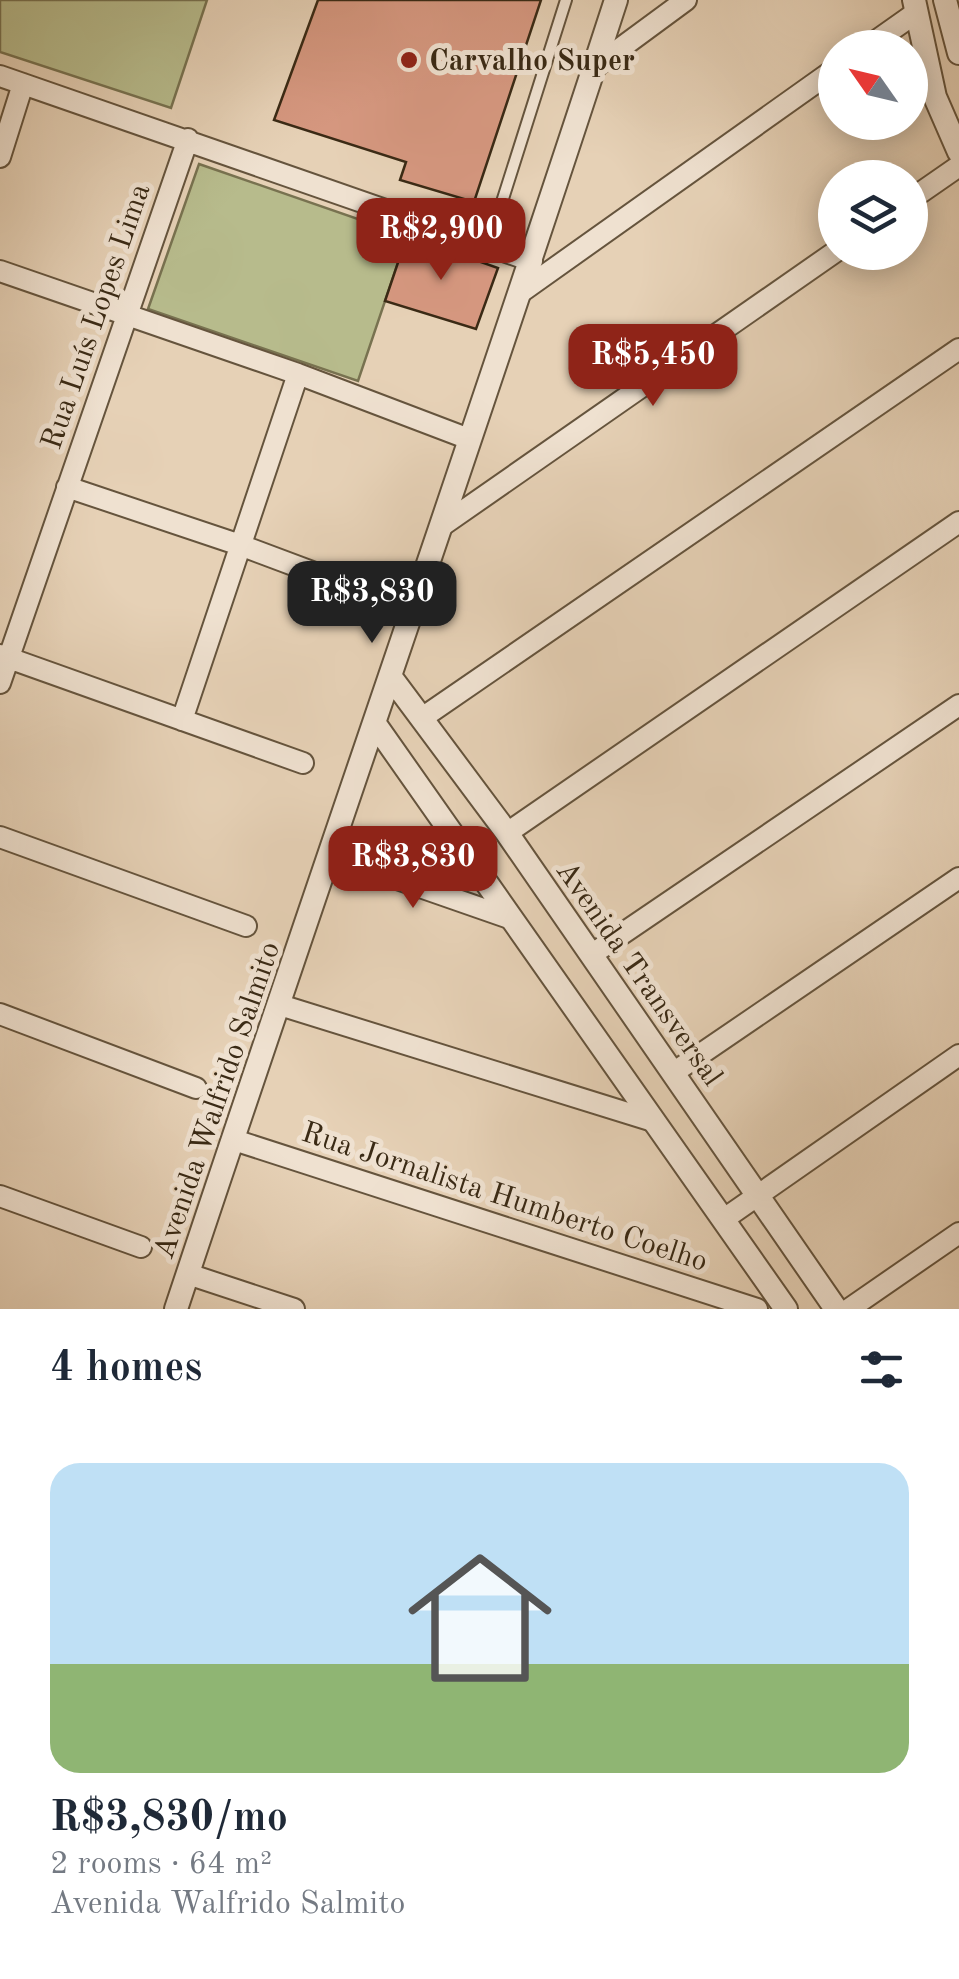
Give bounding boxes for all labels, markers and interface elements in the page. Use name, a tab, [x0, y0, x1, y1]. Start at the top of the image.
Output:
north arrow	[818, 30, 928, 140]
map controls	[818, 30, 928, 270]
place label: Carvalho Super	[429, 47, 635, 77]
marker: Carvalho Super	[398, 49, 420, 71]
button: layers	[818, 160, 928, 270]
street label: Rua Luís Lopes Lima	[37, 180, 157, 453]
pin: R$2,900	[349, 198, 533, 283]
text: R$2,900	[378, 214, 504, 246]
pin: R$5,450	[561, 324, 745, 409]
text: R$5,450	[590, 340, 716, 372]
pin: R$3,830	[280, 561, 464, 646]
text: R$3,830	[309, 577, 435, 609]
pin: R$3,830	[321, 826, 505, 911]
text: R$3,830	[350, 842, 476, 874]
street label: Avenida Transversal	[550, 856, 727, 1092]
street label: Avenida Walfrido Salmito	[149, 938, 286, 1263]
street label: Rua Jornalista Humberto Coelho	[298, 1118, 711, 1278]
icon: filters	[854, 1342, 909, 1397]
text: 4 homes	[50, 1348, 202, 1390]
icon: home	[390, 1528, 570, 1708]
text: R$3,830/mo	[50, 1798, 288, 1840]
text: 2 rooms · 64 m²	[50, 1849, 272, 1881]
text: Avenida Walfrido Salmito	[50, 1889, 405, 1921]

